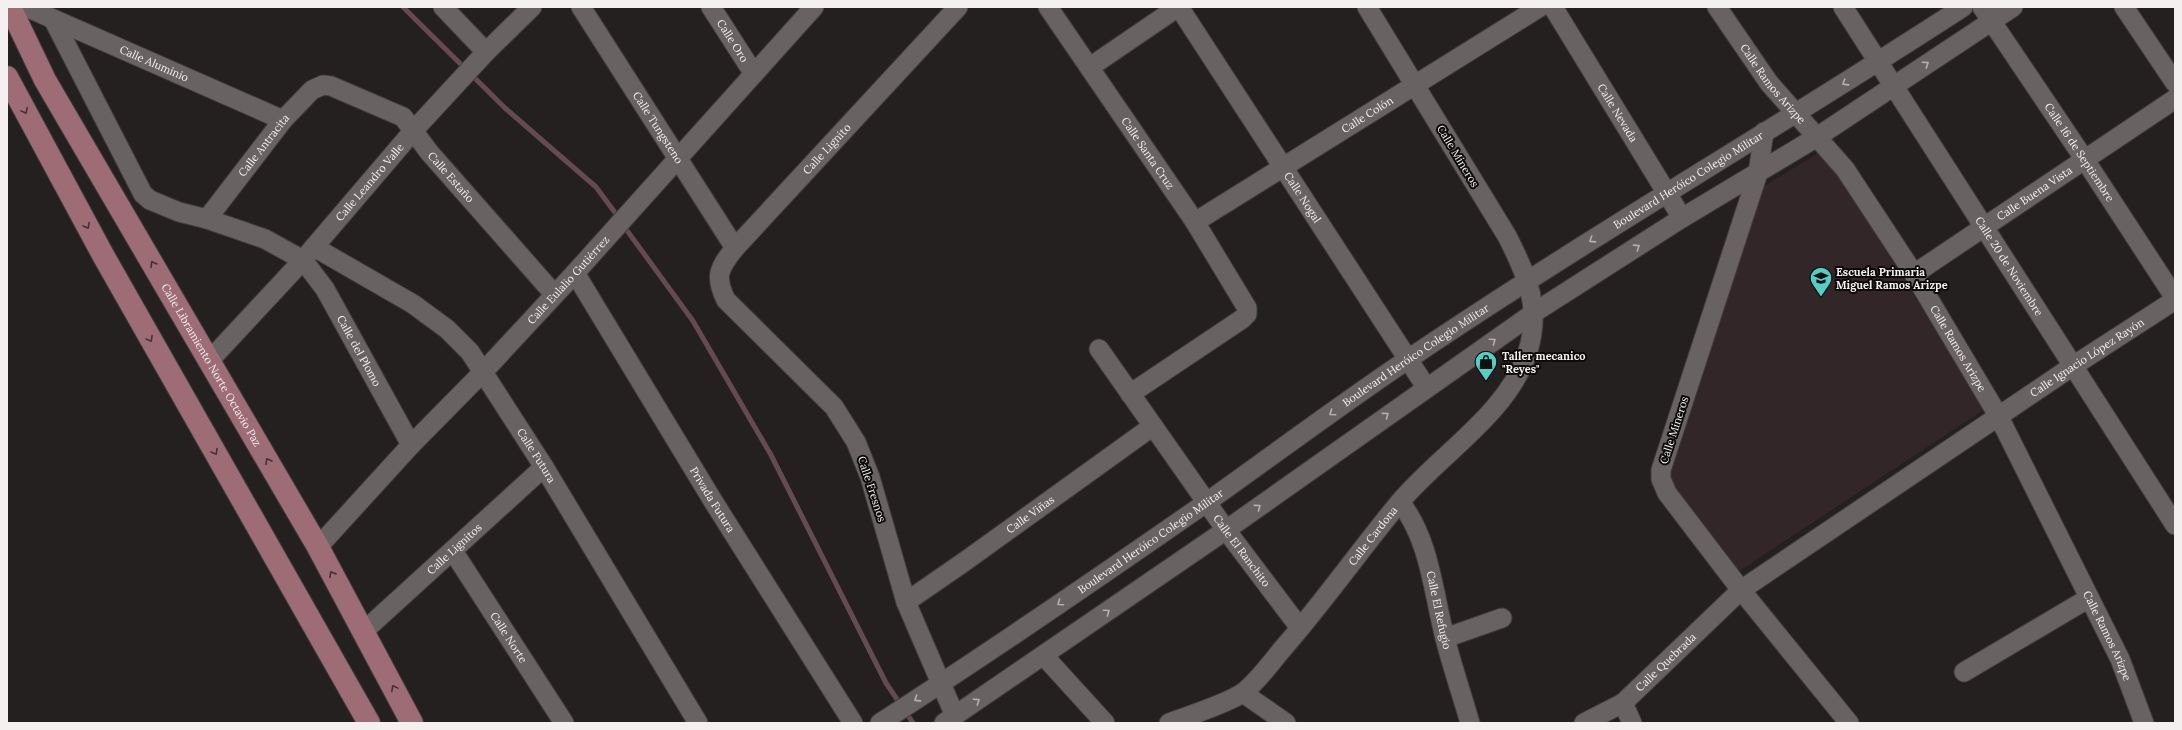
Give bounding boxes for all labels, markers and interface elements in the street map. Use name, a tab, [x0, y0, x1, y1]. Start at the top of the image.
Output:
street label: Calle Oro	[714, 17, 751, 65]
street label: Calle Ramos Arizpe	[1737, 41, 1809, 127]
street label: Calle Aluminio	[118, 42, 191, 85]
one-way arrow	[1922, 62, 1929, 69]
one-way arrow	[1842, 78, 1849, 86]
street label: Calle Nevada	[1595, 81, 1641, 145]
street label: Calle Tungsteno	[630, 89, 686, 166]
street label: Calle Colón	[1339, 93, 1396, 136]
street label: Calle 16 de Septiembre	[2042, 100, 2117, 205]
one-way arrow	[21, 107, 28, 114]
street label: Calle Antracita	[235, 111, 292, 179]
street label: Calle Santa Cruz	[1118, 114, 1178, 192]
street label: Calle Lignito	[800, 120, 854, 177]
street label: Calle Mineros	[1434, 122, 1482, 190]
street label: Boulevard Heróico Colegio Militar	[1611, 128, 1766, 232]
street label: Calle Leandro Valle	[332, 140, 407, 224]
street label: Calle Estaño	[425, 149, 477, 205]
street label: Calle Buena Vista	[1994, 163, 2075, 224]
street label: Calle Nogal	[1281, 169, 1324, 225]
street label: Calle 20 de Noviembre	[1972, 214, 2046, 319]
one-way arrow	[82, 222, 90, 229]
street label: Calle Eulalio Gutiérrez	[524, 232, 612, 327]
one-way arrow	[1589, 235, 1596, 243]
one-way arrow	[1633, 244, 1640, 251]
one-way arrow	[150, 261, 157, 268]
school or university icon: Escuela Primaria Miguel Ramos Arizpe	[1808, 265, 1834, 298]
place label: Escuela Primaria Miguel Ramos Arizpe	[1836, 265, 1948, 292]
street label: Calle Libramiento Norte Octavio Paz	[158, 281, 265, 449]
street label: Boulevard Heróico Colegio Militar	[1340, 300, 1492, 409]
street label: Calle Ramos Arizpe	[1927, 303, 1989, 394]
street label: Calle del Plomo	[334, 313, 384, 389]
street label: Calle Ignacio López Rayón	[2027, 315, 2147, 400]
one-way arrow	[146, 335, 153, 342]
one-way arrow	[1489, 338, 1496, 346]
shop icon: Taller mecanico "Reyes"	[1473, 349, 1499, 382]
place label: Taller mecanico "Reyes"	[1502, 349, 1586, 376]
street label: Calle Mineros	[1656, 394, 1692, 466]
one-way arrow	[1330, 408, 1337, 415]
one-way arrow	[1382, 413, 1389, 420]
street label: Calle Futura	[514, 426, 559, 486]
one-way arrow	[210, 448, 217, 455]
street label: Calle Fresnos	[855, 454, 889, 524]
one-way arrow	[265, 458, 272, 465]
street label: Privada Futura	[687, 464, 738, 535]
street label: Boulevard Heróico Colegio Militar	[1075, 486, 1226, 596]
street label: Calle Viñas	[1003, 492, 1057, 536]
street label: Calle Cardona	[1345, 503, 1401, 568]
one-way arrow	[1253, 505, 1260, 512]
street label: Calle El Ranchito	[1210, 512, 1273, 589]
street label: Calle Lignitos	[424, 520, 485, 577]
street label: Calle El Refugio	[1423, 569, 1455, 651]
one-way arrow	[330, 571, 337, 578]
street label: Calle Ramos Arizpe	[2080, 588, 2135, 683]
one-way arrow	[1057, 598, 1064, 605]
street label: Calle Norte	[487, 609, 530, 666]
one-way arrow	[1103, 609, 1110, 617]
street label: Calle Quebrada	[1633, 630, 1699, 694]
one-way arrow	[391, 685, 399, 693]
one-way arrow	[914, 695, 921, 702]
one-way arrow	[973, 698, 980, 706]

